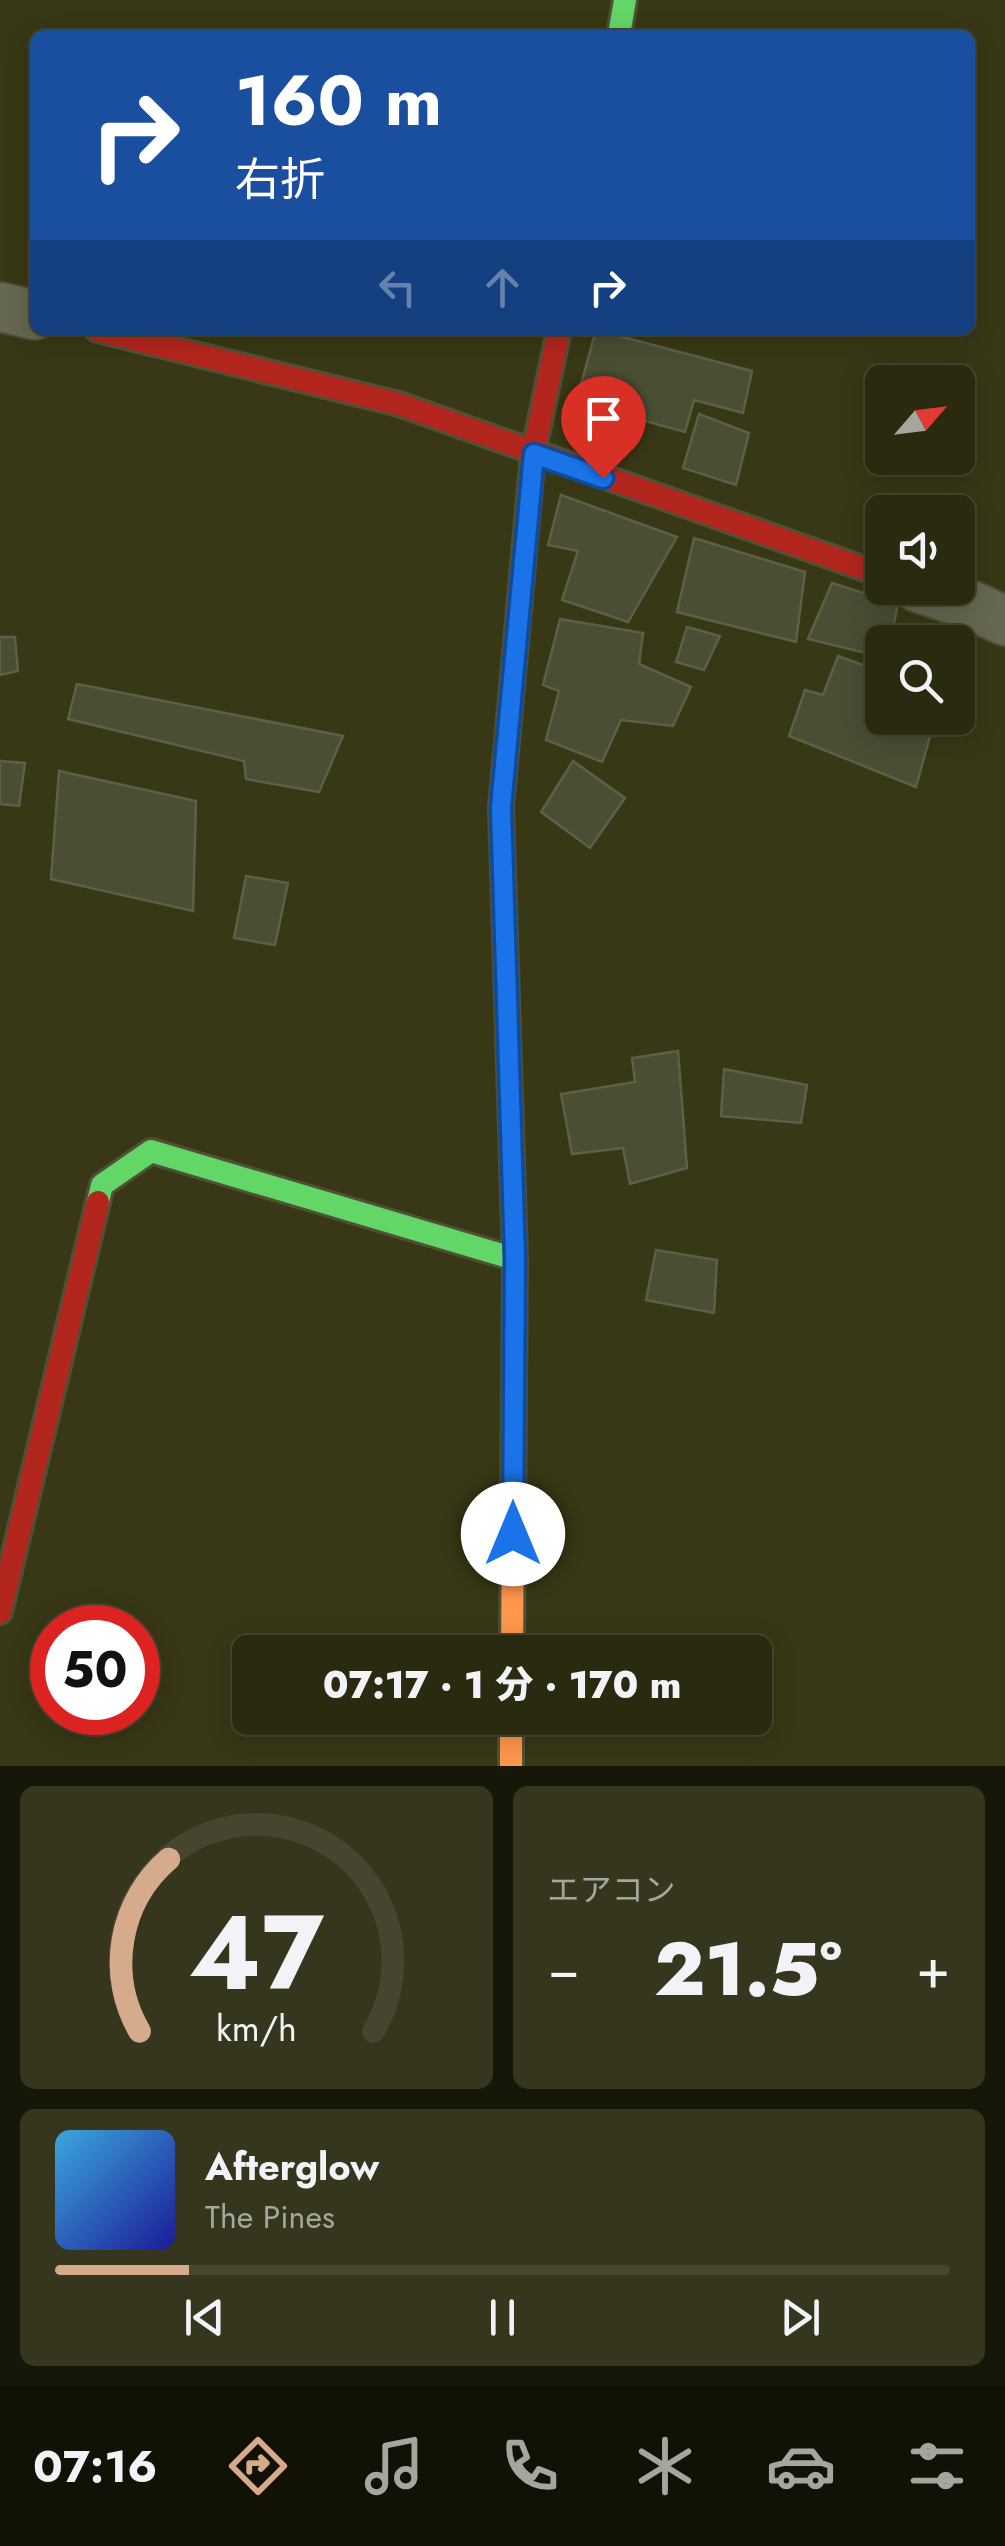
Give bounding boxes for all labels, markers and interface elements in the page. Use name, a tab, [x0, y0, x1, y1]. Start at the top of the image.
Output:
text: 160 m	[235, 50, 442, 151]
icon: right	[70, 70, 200, 200]
text: 右折	[235, 147, 325, 212]
icon: left	[370, 260, 425, 315]
icon: ahead	[475, 260, 530, 315]
icon: right	[580, 260, 635, 315]
north arrow	[865, 365, 975, 475]
map controls	[865, 365, 975, 735]
pin	[561, 376, 646, 479]
icon: arrive	[576, 391, 631, 446]
button: sound	[865, 495, 975, 605]
button: search	[865, 625, 975, 735]
position arrow	[461, 1482, 565, 1586]
speed limit sign: 50	[30, 1605, 160, 1735]
text: 07:17 · 1 分 · 170 m	[323, 1657, 681, 1712]
text: エアコン	[548, 1867, 676, 1913]
text: 47	[189, 1878, 324, 2028]
text: 21.5°	[654, 1915, 842, 2023]
text: −	[548, 1929, 580, 2009]
text: +	[916, 1929, 950, 2009]
text: km/h	[216, 2003, 297, 2054]
text: Afterglow	[205, 2139, 379, 2194]
text: The Pines	[205, 2194, 335, 2240]
icon: previous	[177, 2290, 232, 2345]
icon: pause	[475, 2290, 530, 2345]
icon: next	[773, 2290, 828, 2345]
icon: directions	[223, 2431, 293, 2501]
icon: music	[359, 2431, 429, 2501]
icon: phone	[495, 2431, 565, 2501]
icon: climate	[630, 2431, 700, 2501]
icon: car	[766, 2431, 836, 2501]
icon: filters	[902, 2431, 972, 2501]
text: 07:16	[33, 2434, 157, 2499]

